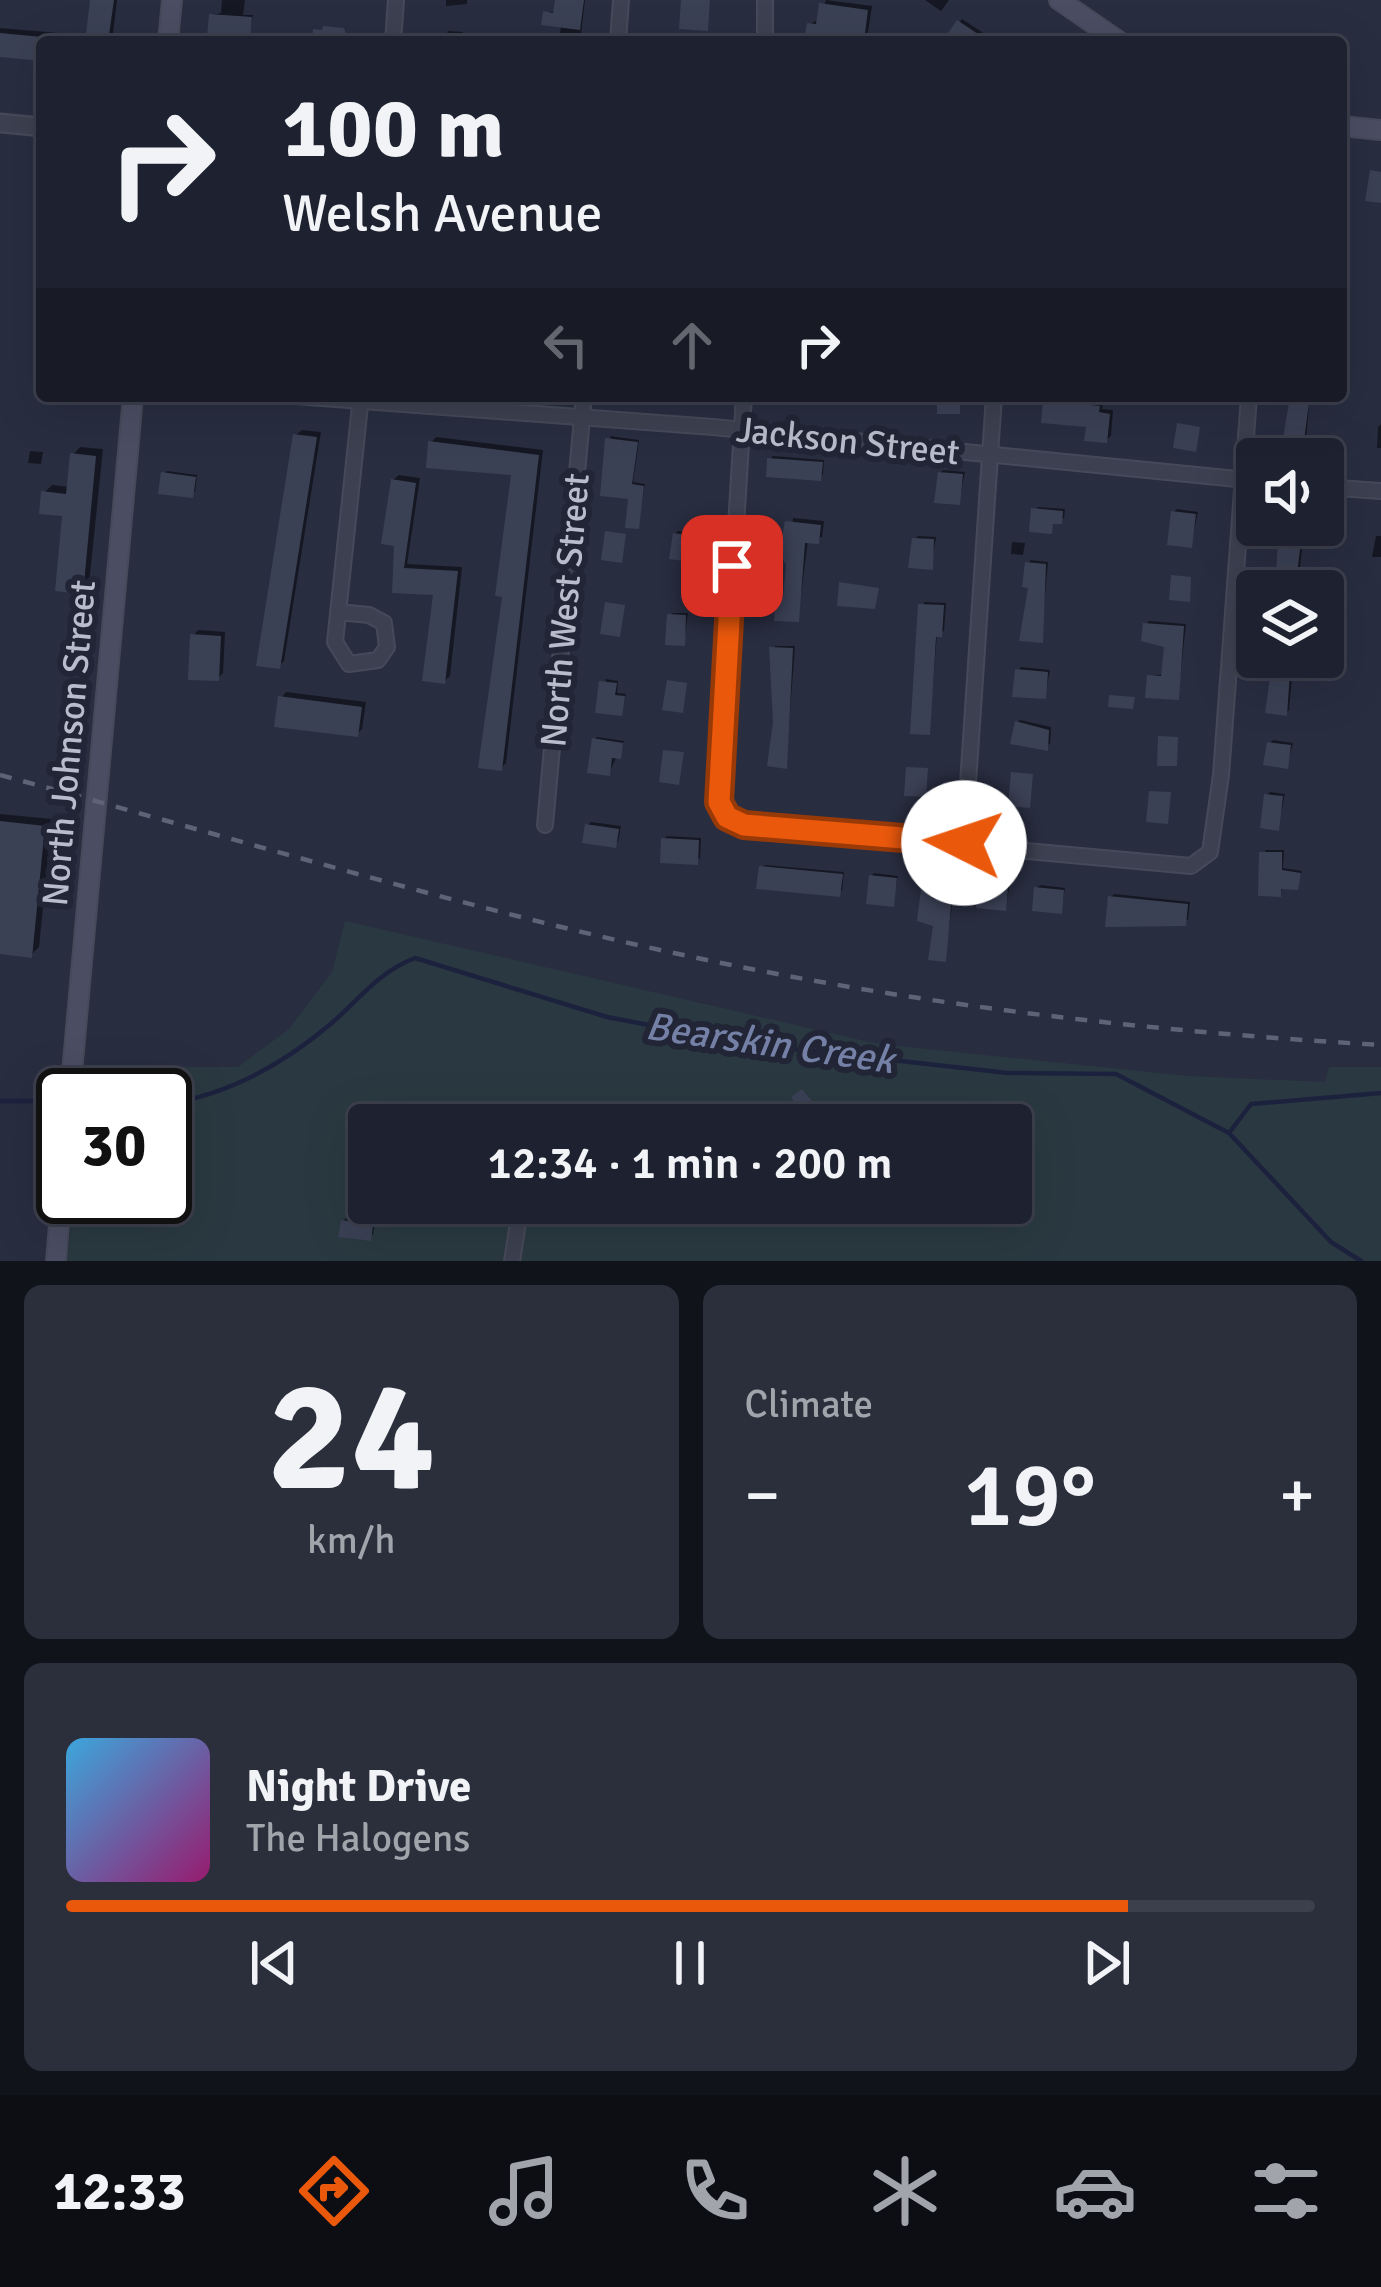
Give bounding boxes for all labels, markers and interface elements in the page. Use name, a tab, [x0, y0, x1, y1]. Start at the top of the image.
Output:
text: 100 m	[282, 77, 504, 181]
icon: right	[84, 84, 240, 240]
text: Welsh Avenue	[282, 180, 602, 247]
icon: left	[533, 312, 599, 378]
icon: ahead	[659, 312, 725, 378]
icon: right	[785, 312, 851, 378]
street label: Jackson Street	[734, 407, 962, 476]
map controls	[1236, 438, 1344, 678]
button: sound	[1236, 438, 1344, 546]
street label: North West Street	[531, 471, 600, 749]
pin	[681, 515, 783, 617]
icon: arrive	[699, 533, 765, 599]
button: layers	[1236, 570, 1344, 678]
street label: North Johnson Street	[33, 578, 106, 908]
position arrow	[901, 780, 1027, 906]
water label: Bearskin Creek	[643, 1002, 900, 1085]
speed limit sign: 30	[36, 1068, 192, 1224]
text: 12:34 · 1 min · 200 m	[488, 1136, 892, 1191]
text: 24	[267, 1341, 435, 1534]
text: Climate	[745, 1380, 873, 1428]
text: 19°	[964, 1440, 1096, 1551]
text: −	[745, 1455, 780, 1536]
text: +	[1279, 1455, 1315, 1536]
text: km/h	[307, 1516, 395, 1564]
text: Night Drive	[246, 1759, 471, 1814]
text: The Halogens	[246, 1814, 470, 1862]
icon: previous	[241, 1930, 307, 1996]
icon: pause	[657, 1930, 723, 1996]
icon: next	[1074, 1930, 1140, 1996]
icon: directions	[292, 2149, 376, 2233]
icon: music	[482, 2149, 566, 2233]
icon: phone	[673, 2149, 757, 2233]
icon: climate	[863, 2149, 947, 2233]
icon: car	[1053, 2149, 1137, 2233]
icon: filters	[1244, 2149, 1328, 2233]
text: 12:33	[53, 2158, 186, 2225]

